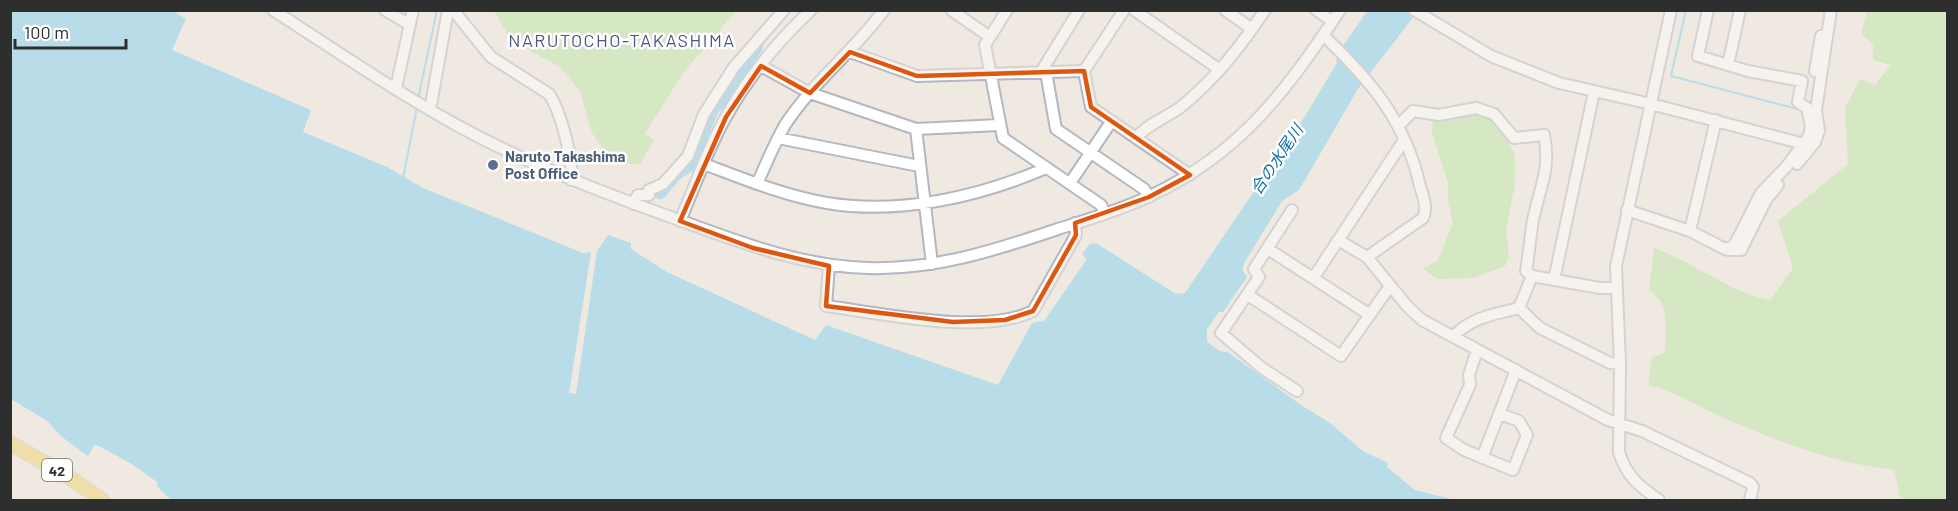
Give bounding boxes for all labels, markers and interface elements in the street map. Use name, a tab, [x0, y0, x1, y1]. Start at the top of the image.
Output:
scale bar	[15, 12, 126, 50]
text: 100 m	[24, 21, 69, 43]
district label: NARUTOCHO-TAKASHIMA	[508, 29, 736, 51]
water label: 合の水尾川	[1246, 119, 1307, 197]
place label: Naruto Takashima Post Office	[505, 147, 626, 182]
marker: Naruto Takashima Post Office	[486, 158, 500, 172]
road number: 42	[42, 459, 72, 481]

